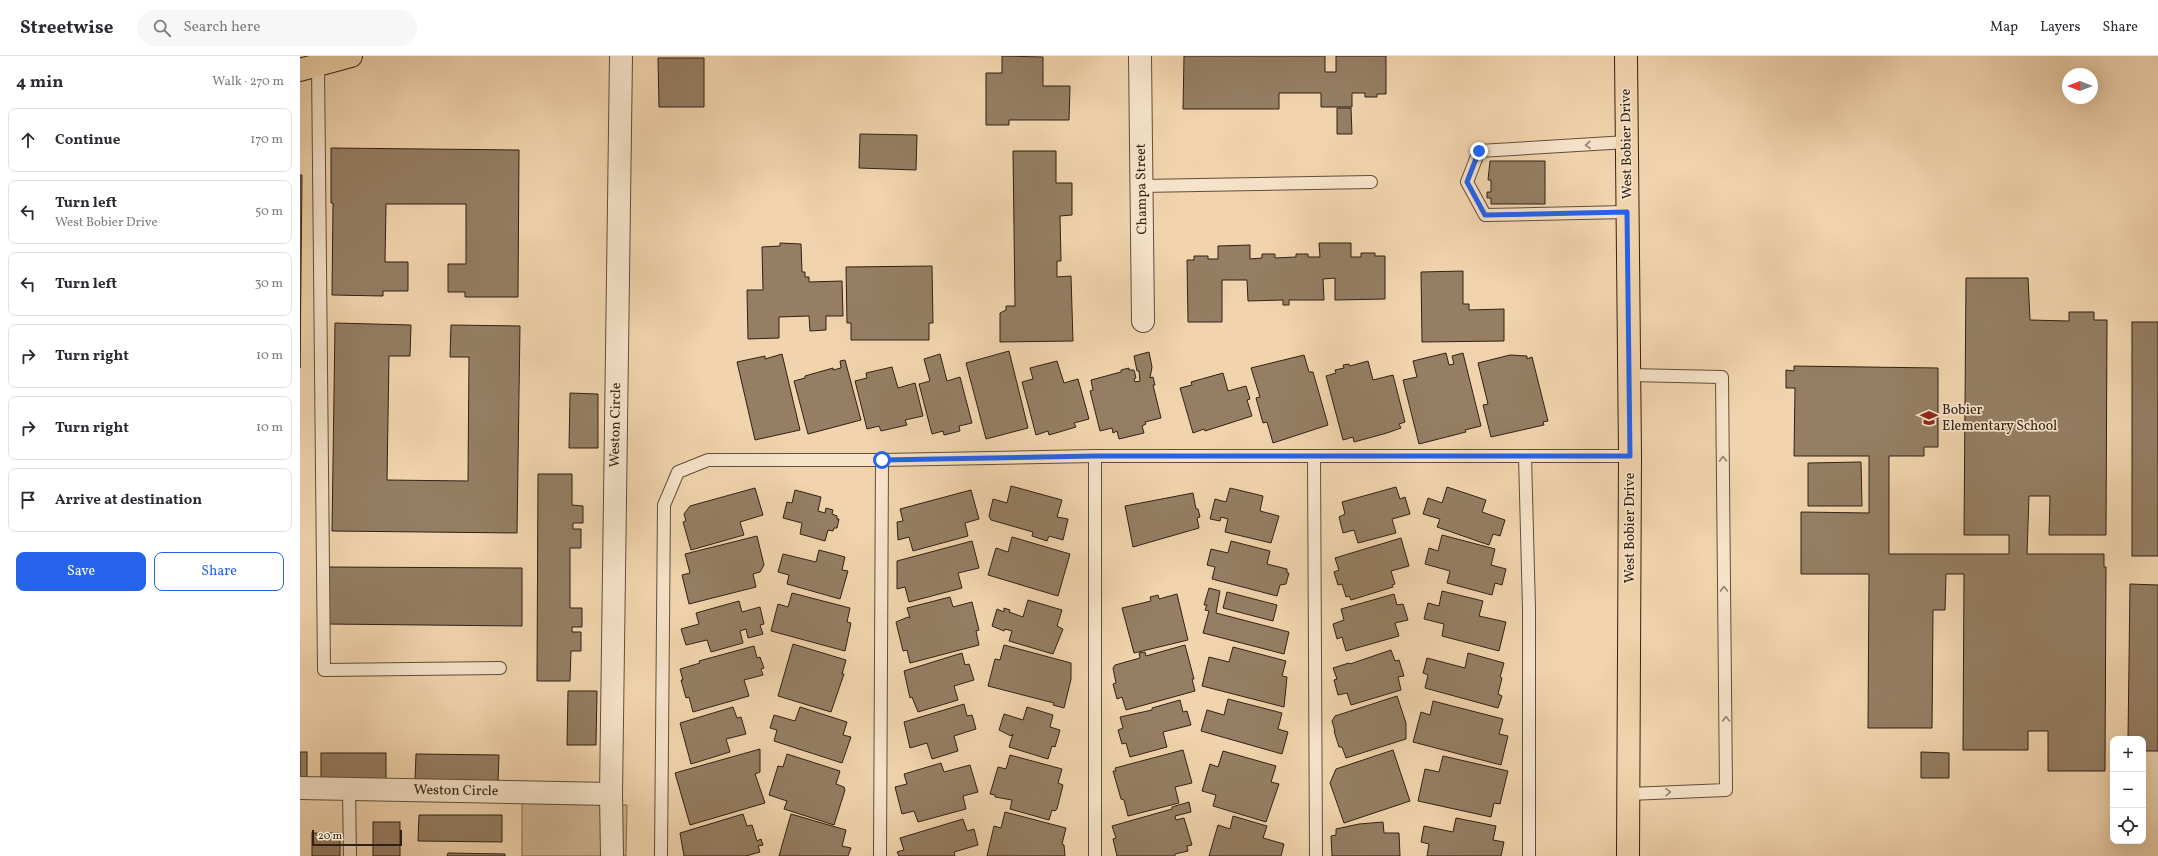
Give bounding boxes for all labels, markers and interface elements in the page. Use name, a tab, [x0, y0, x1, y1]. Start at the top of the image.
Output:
search box	[137, 10, 417, 46]
text: Streetwise	[20, 15, 113, 41]
icon: search	[151, 17, 173, 39]
text: Search here	[183, 17, 260, 38]
text: Map	[1990, 18, 2018, 37]
text: Layers	[2040, 18, 2080, 37]
text: Share	[2102, 18, 2138, 37]
north arrow	[2062, 68, 2098, 104]
text: 4 min	[16, 71, 63, 94]
text: Walk · 270 m	[212, 73, 284, 91]
street label: West Bobier Drive	[1617, 88, 1637, 199]
icon: ahead	[17, 129, 39, 151]
text: Continue	[55, 130, 120, 151]
text: 170 m	[250, 131, 283, 149]
one-way arrow	[1585, 140, 1591, 149]
route end	[1470, 142, 1488, 160]
street label: Champa Street	[1132, 143, 1152, 235]
text: Turn left	[55, 193, 117, 214]
icon: left	[17, 201, 39, 223]
text: 50 m	[255, 203, 283, 221]
text: West Bobier Drive	[55, 214, 158, 232]
icon: left	[17, 273, 39, 295]
text: Turn left	[55, 274, 117, 295]
text: 30 m	[255, 275, 283, 293]
icon: right	[17, 345, 39, 367]
text: Turn right	[55, 346, 129, 367]
text: 10 m	[256, 347, 283, 365]
street label: Weston Circle	[606, 382, 626, 468]
place label: Bobier Elementary School	[1942, 401, 2057, 436]
school or university icon: Bobier Elementary School	[1919, 408, 1939, 428]
icon: right	[17, 417, 39, 439]
text: Turn right	[55, 418, 129, 439]
text: 10 m	[256, 419, 283, 437]
route start	[873, 451, 891, 469]
one-way arrow	[1719, 456, 1727, 462]
street label: West Bobier Drive	[1621, 472, 1640, 583]
icon: arrive	[17, 489, 39, 511]
text: Arrive at destination	[55, 490, 202, 511]
button: Save	[16, 552, 146, 591]
button: Share	[154, 552, 284, 591]
one-way arrow	[1720, 586, 1728, 592]
one-way arrow	[1722, 716, 1730, 722]
map controls	[2110, 736, 2146, 844]
button: +	[2110, 736, 2146, 772]
button: −	[2110, 772, 2146, 808]
street label: Weston Circle	[413, 781, 499, 801]
one-way arrow	[1665, 788, 1671, 797]
button: locate	[2110, 808, 2146, 844]
scale bar	[312, 828, 402, 847]
text: 20 m	[318, 829, 342, 844]

